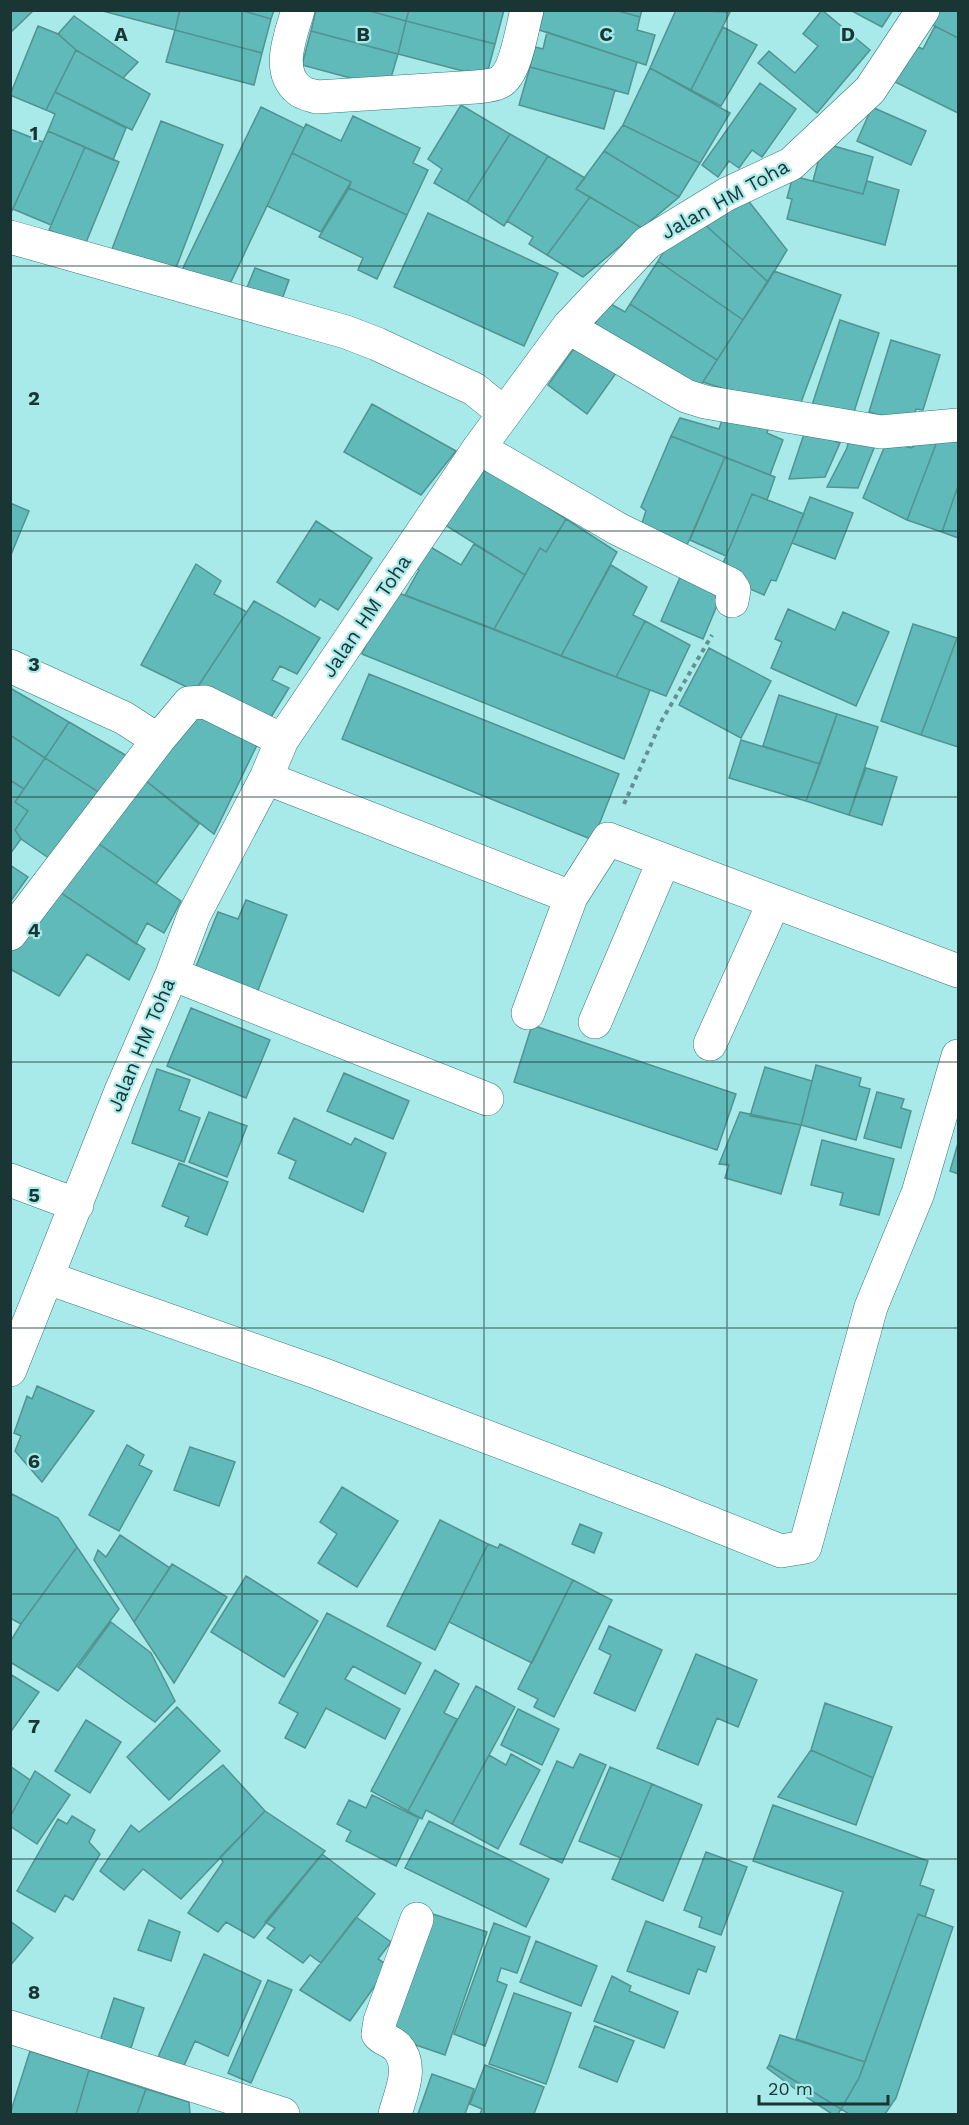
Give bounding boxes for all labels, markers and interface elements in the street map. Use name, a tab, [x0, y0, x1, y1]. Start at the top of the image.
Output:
text: A	[114, 22, 128, 46]
text: B	[356, 22, 370, 46]
text: C	[599, 22, 613, 46]
text: D	[841, 22, 855, 46]
text: 1	[30, 121, 38, 145]
street label: Jalan HM Toha	[657, 154, 793, 244]
text: 2	[28, 386, 40, 410]
street label: Jalan HM Toha	[316, 550, 416, 682]
text: 3	[28, 652, 40, 676]
text: 4	[28, 918, 41, 942]
street label: Jalan HM Toha	[102, 975, 180, 1115]
text: 5	[28, 1183, 40, 1207]
text: 6	[28, 1449, 40, 1473]
text: 7	[28, 1714, 40, 1738]
text: 8	[28, 1980, 40, 2004]
scale bar	[759, 2068, 888, 2106]
text: 20 m	[768, 2078, 813, 2099]

